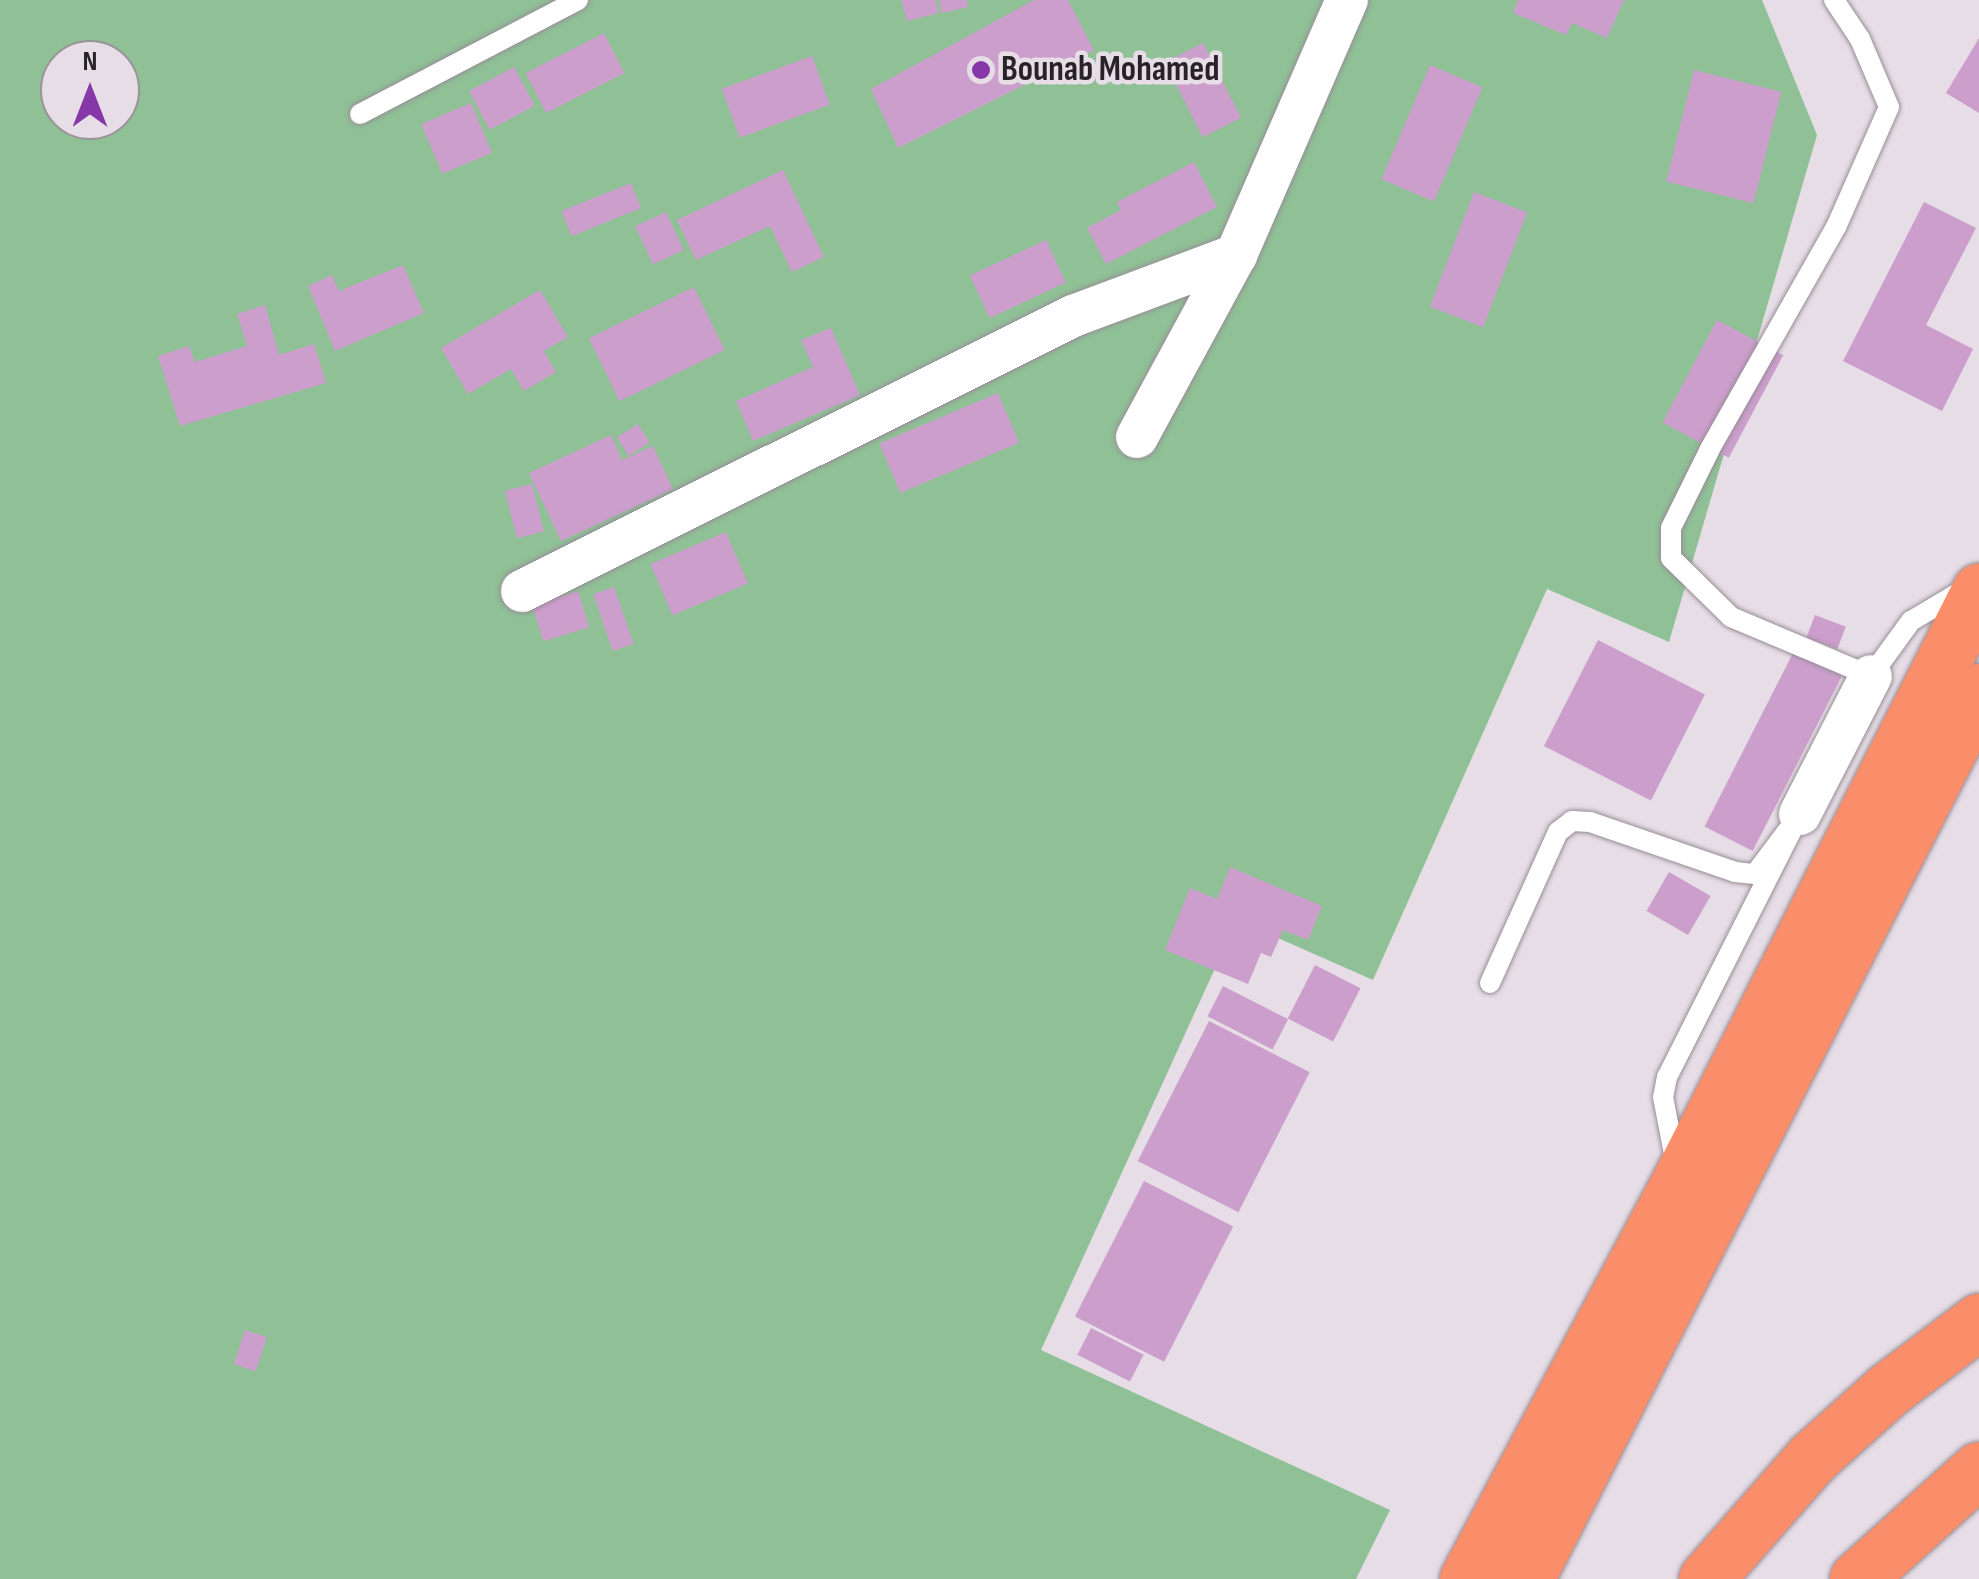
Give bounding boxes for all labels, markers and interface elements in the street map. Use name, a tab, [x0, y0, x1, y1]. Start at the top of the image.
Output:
north arrow	[40, 40, 140, 140]
text: N	[83, 45, 97, 78]
place label: Bounab Mohamed	[1001, 49, 1219, 91]
marker: Bounab Mohamed	[970, 59, 992, 81]

